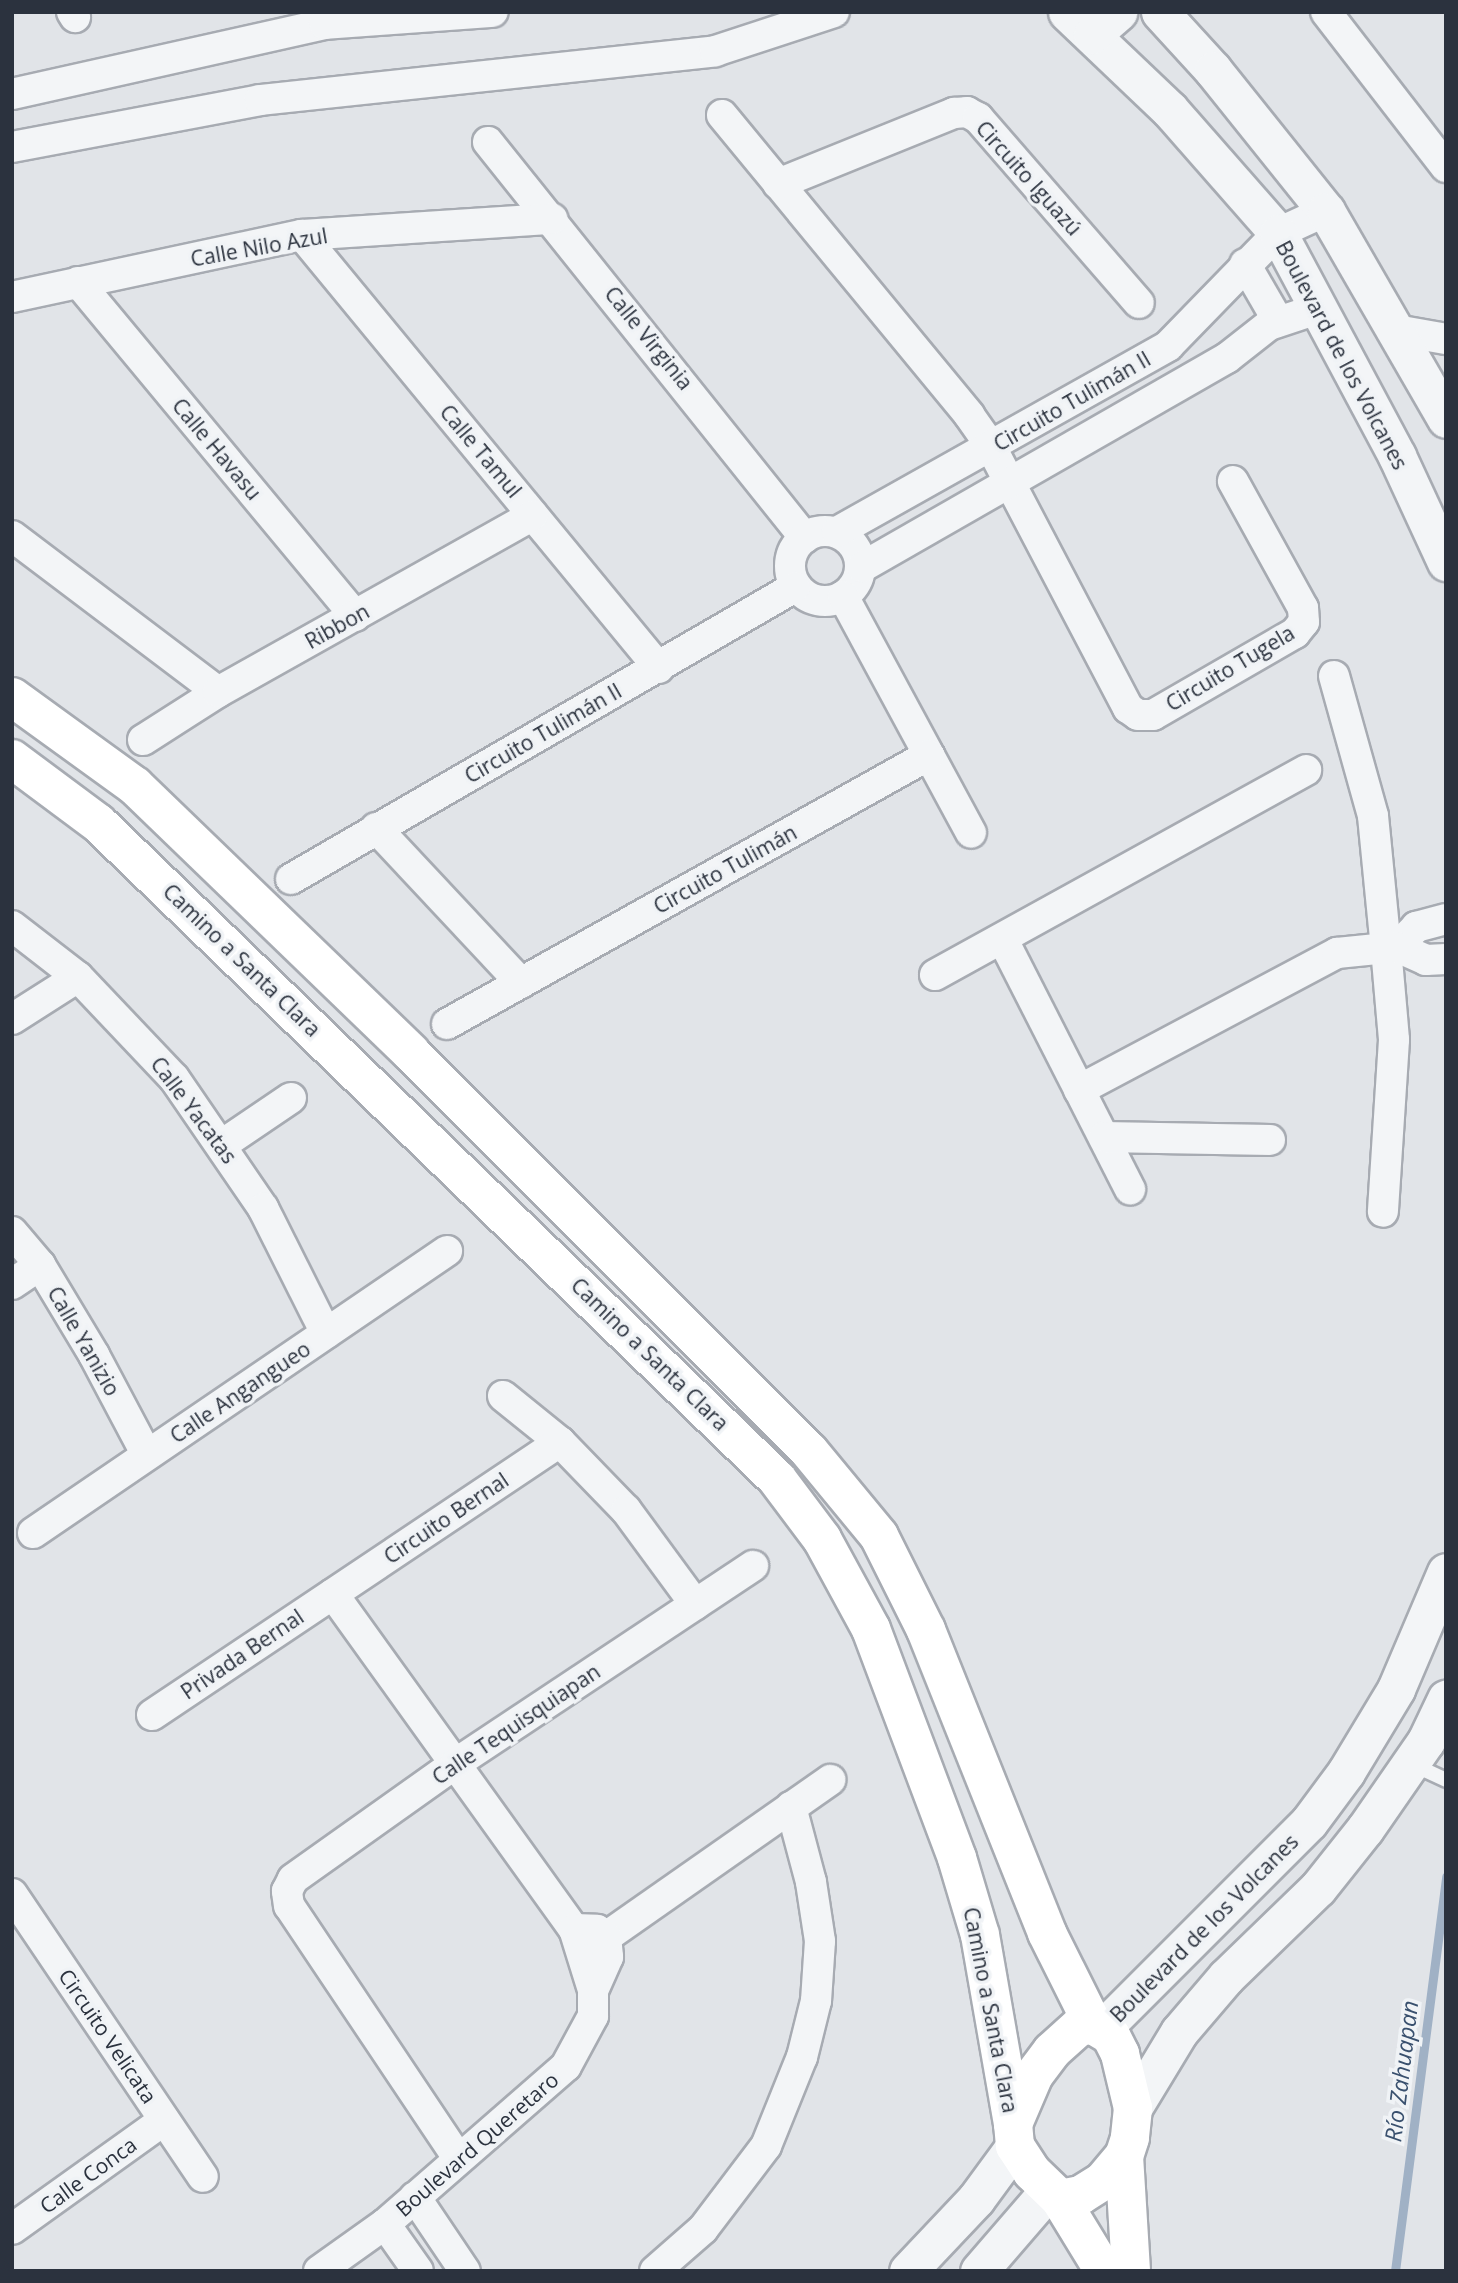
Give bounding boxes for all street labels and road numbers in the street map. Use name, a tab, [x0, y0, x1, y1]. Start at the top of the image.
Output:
street label: Circuito Iguazú	[971, 116, 1087, 240]
street label: Calle Nilo Azul	[189, 223, 329, 271]
street label: Boulevard de los Volcanes	[1271, 236, 1413, 474]
street label: Calle Virginia	[600, 281, 698, 395]
street label: Circuito Tulimán II	[989, 346, 1155, 456]
street label: Calle Havasu	[167, 393, 267, 505]
street label: Calle Tamul	[435, 399, 527, 503]
street label: Ribbon	[301, 598, 373, 654]
street label: Circuito Tugela	[1161, 620, 1299, 716]
street label: Circuito Tulimán II	[460, 678, 626, 788]
street label: Circuito Tulimán	[649, 819, 801, 919]
street label: Camino a Santa Clara	[158, 878, 326, 1042]
street label: Calle Yacatas	[146, 1052, 242, 1168]
street label: Camino a Santa Clara	[566, 1272, 734, 1436]
street label: Calle Yanizio	[43, 1282, 125, 1400]
street label: Calle Angangueo	[165, 1336, 315, 1448]
street label: Circuito Bernal	[379, 1467, 513, 1569]
street label: Privada Bernal	[176, 1604, 308, 1704]
street label: Calle Tequisquiapan	[427, 1658, 605, 1790]
street label: Boulevard de los Volcanes	[1105, 1829, 1303, 2027]
street label: Camino a Santa Clara	[959, 1905, 1023, 2115]
street label: Circuito Velicata	[54, 1964, 162, 2108]
street label: Boulevard Queretaro	[391, 2067, 563, 2221]
street label: Calle Conca	[35, 2132, 141, 2218]

